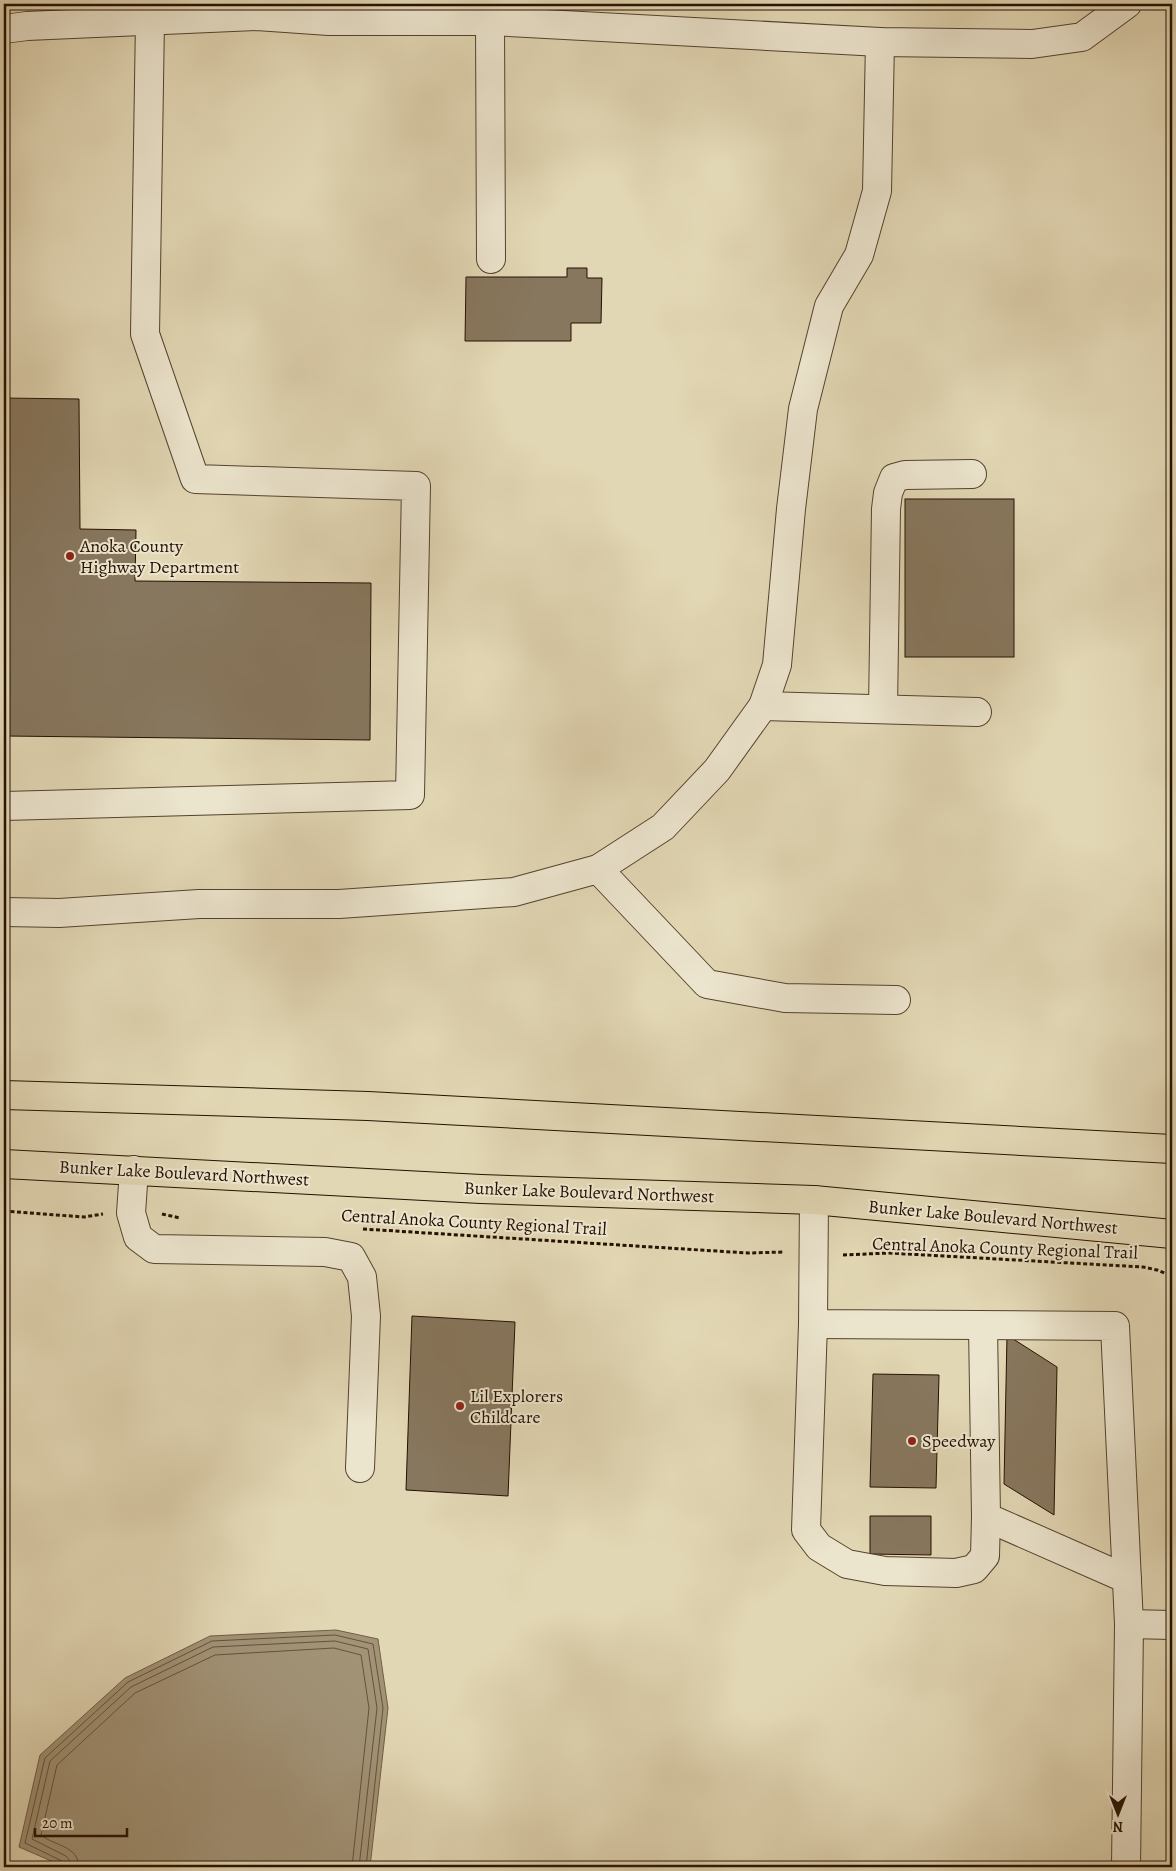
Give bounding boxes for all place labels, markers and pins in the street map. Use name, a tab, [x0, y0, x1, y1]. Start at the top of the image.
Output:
place label: Anoka County Highway Department	[79, 534, 239, 579]
marker: Anoka County Highway Department	[64, 550, 76, 562]
place label: Lil Explorers Childcare	[470, 1384, 563, 1429]
marker: Lil Explorers Childcare	[454, 1400, 466, 1412]
place label: Speedway	[922, 1429, 996, 1453]
marker: Speedway	[906, 1435, 918, 1447]

